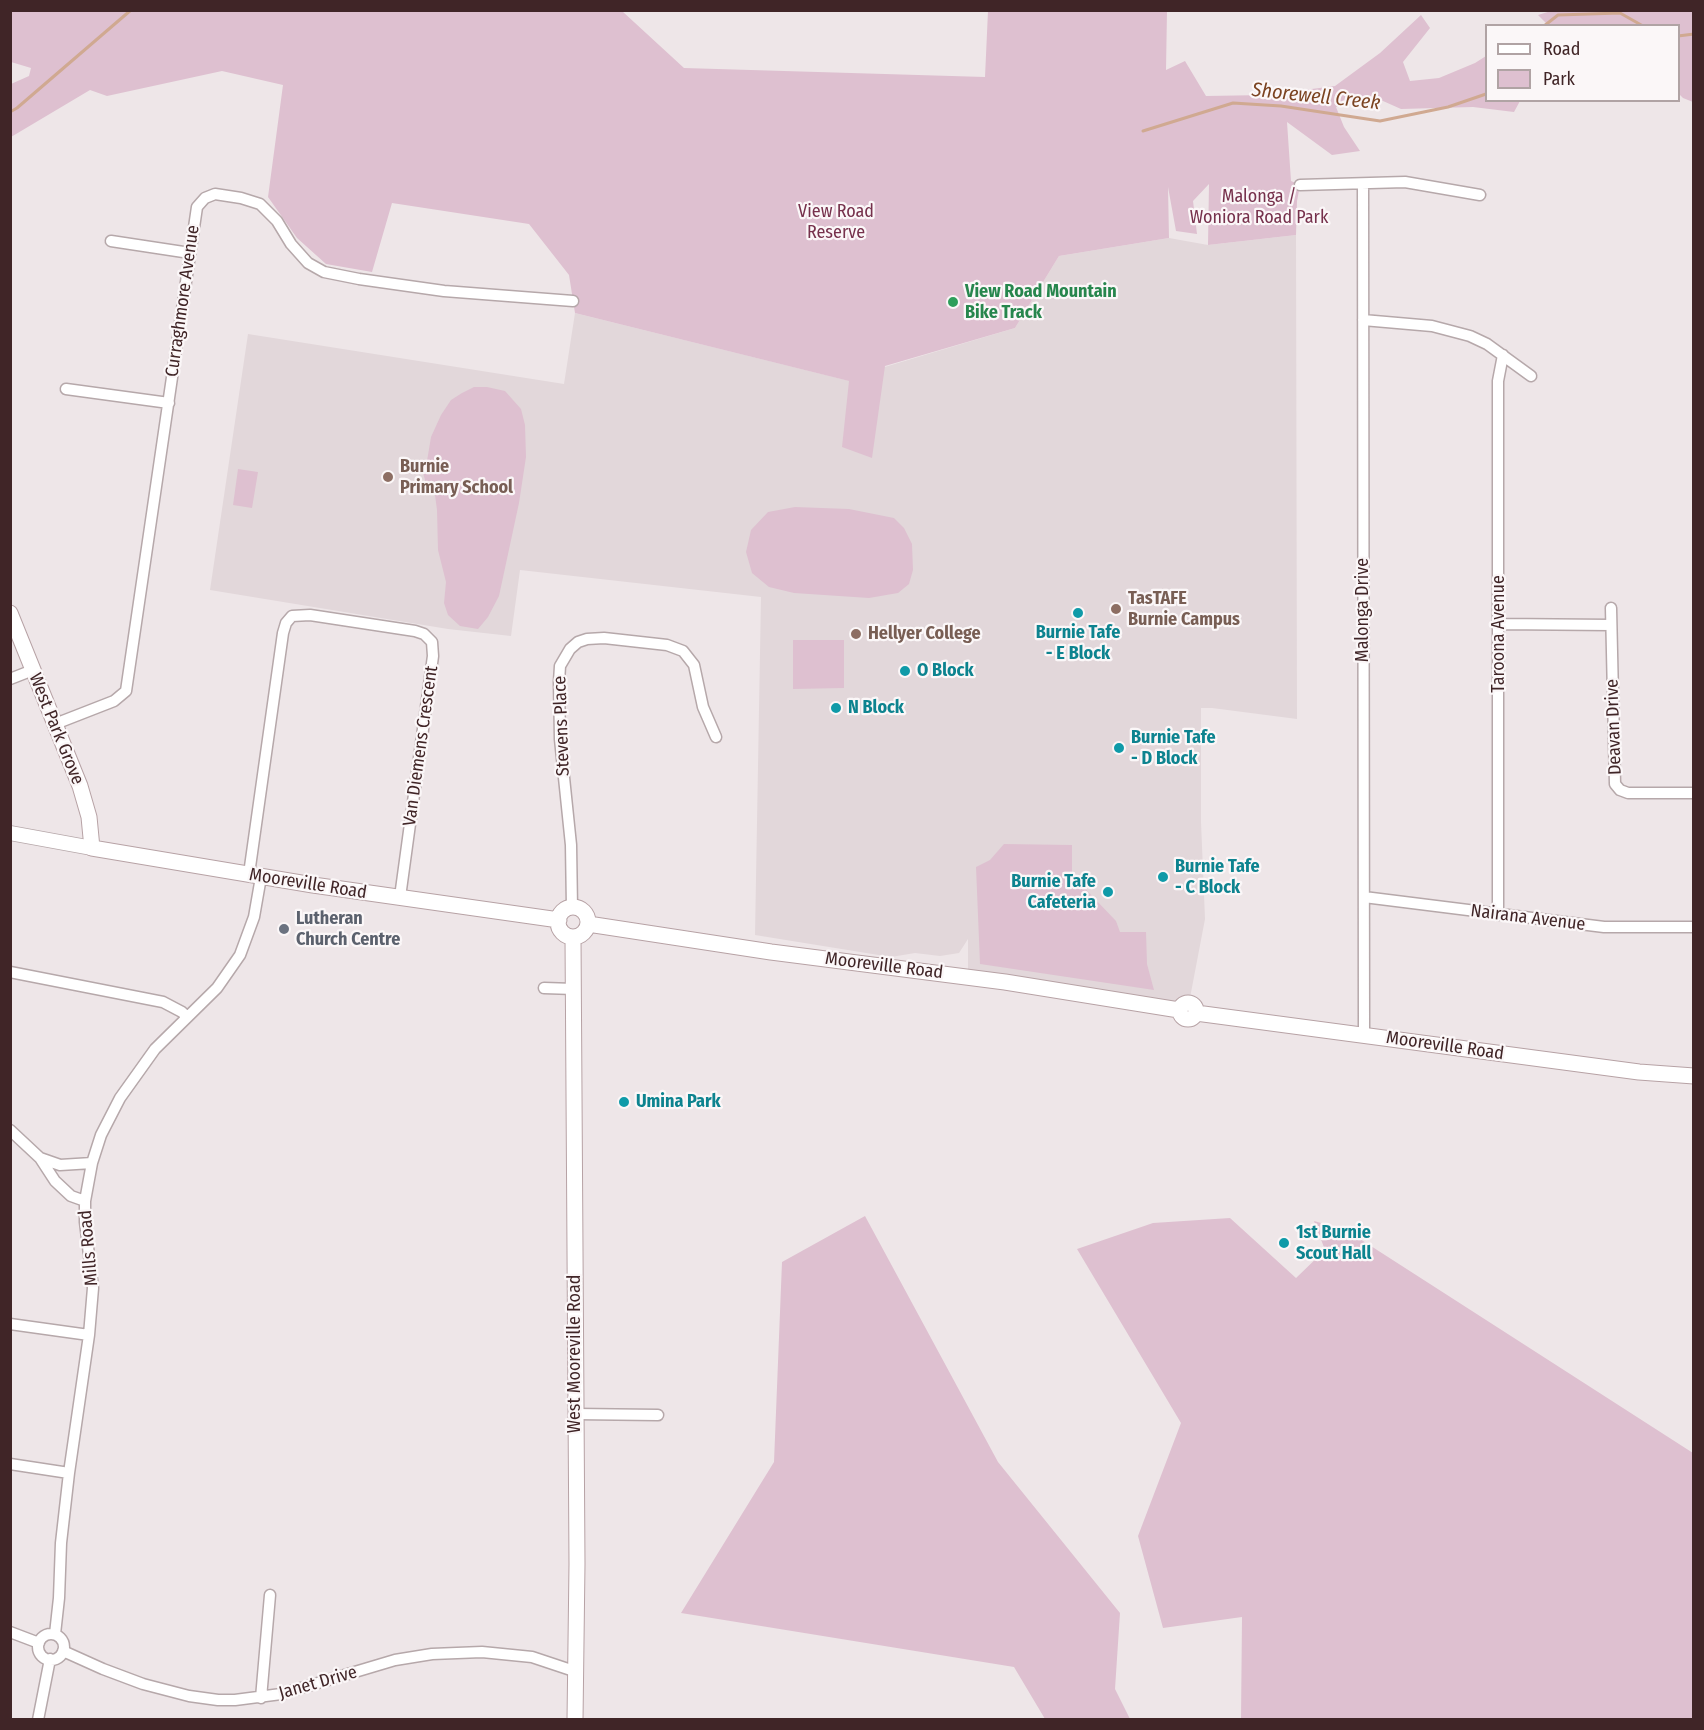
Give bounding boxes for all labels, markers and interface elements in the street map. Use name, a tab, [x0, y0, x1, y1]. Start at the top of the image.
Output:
legend	[1485, 24, 1680, 102]
text: Road	[1543, 38, 1580, 60]
text: Park	[1543, 68, 1575, 90]
water label: Shorewell Creek	[1251, 78, 1381, 116]
park label: Malonga / Woniora Road Park	[1190, 186, 1328, 228]
park label: View Road Reserve	[798, 201, 874, 244]
street label: Curraghmore Avenue	[162, 224, 204, 378]
place label: View Road Mountain Bike Track	[965, 281, 1117, 324]
marker: View Road Mountain Bike Track	[946, 295, 960, 309]
place label: Burnie Primary School	[400, 456, 513, 498]
marker: Burnie Primary School	[381, 470, 395, 484]
street label: Malonga Drive	[1352, 558, 1374, 662]
street label: Taroona Avenue	[1488, 575, 1510, 693]
place label: TasTAFE Burnie Campus	[1128, 588, 1240, 630]
marker: TasTAFE Burnie Campus	[1109, 602, 1123, 616]
marker: Burnie Tafe - E Block	[1071, 606, 1085, 620]
place label: Burnie Tafe - E Block	[1036, 622, 1120, 664]
place label: Hellyer College	[868, 623, 981, 645]
marker: Hellyer College	[849, 627, 863, 641]
place label: O Block	[917, 660, 974, 682]
street label: Van Diemens Crescent	[399, 664, 443, 828]
marker: O Block	[898, 664, 912, 678]
street label: West Park Grove	[24, 670, 88, 788]
street label: Stevens Place	[549, 675, 575, 777]
street label: Deavan Drive	[1602, 679, 1626, 775]
place label: N Block	[848, 697, 904, 719]
marker: N Block	[829, 701, 843, 715]
place label: Burnie Tafe - D Block	[1131, 727, 1216, 770]
marker: Burnie Tafe - D Block	[1112, 741, 1126, 755]
place label: Burnie Tafe - C Block	[1175, 856, 1260, 898]
street label: Mooreville Road	[248, 864, 368, 904]
marker: Burnie Tafe - C Block	[1156, 870, 1170, 884]
place label: Burnie Tafe Cafeteria	[1011, 871, 1096, 914]
marker: Burnie Tafe Cafeteria	[1101, 885, 1115, 899]
street label: Nairana Avenue	[1469, 900, 1587, 936]
place label: Lutheran Church Centre	[296, 908, 400, 950]
marker: Lutheran Church Centre	[277, 922, 291, 936]
street label: Mooreville Road	[824, 948, 944, 984]
street label: Mooreville Road	[1385, 1027, 1505, 1065]
place label: Umina Park	[636, 1091, 721, 1113]
marker: Umina Park	[617, 1095, 631, 1109]
street label: Mills Road	[75, 1209, 103, 1287]
place label: 1st Burnie Scout Hall	[1296, 1222, 1371, 1264]
marker: 1st Burnie Scout Hall	[1277, 1236, 1291, 1250]
street label: West Mooreville Road	[564, 1275, 586, 1433]
street label: Janet Drive	[276, 1662, 360, 1704]

